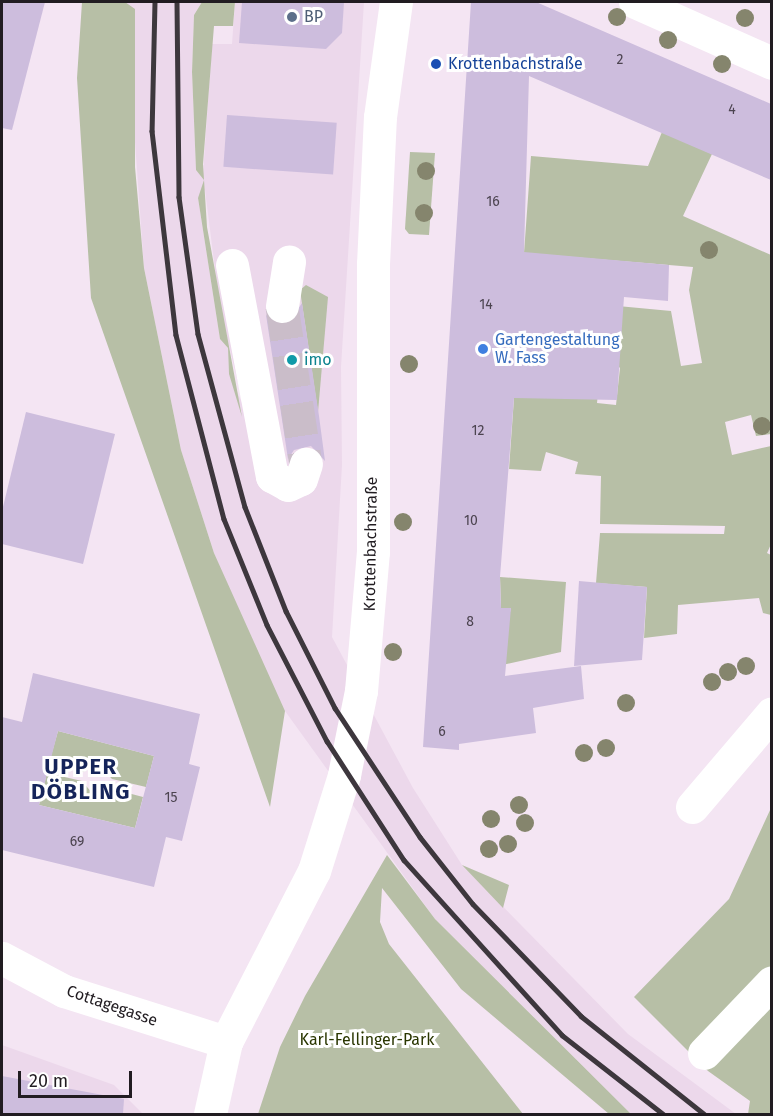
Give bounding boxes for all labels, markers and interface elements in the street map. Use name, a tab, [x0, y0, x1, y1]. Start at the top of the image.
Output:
place label: BP	[304, 7, 323, 27]
marker: BP	[285, 10, 299, 24]
house number: 2	[617, 52, 623, 68]
place label: Krottenbachstraße	[448, 54, 583, 74]
marker: Krottenbachstraße	[429, 57, 443, 71]
house number: 4	[728, 102, 736, 118]
house number: 16	[486, 194, 500, 210]
house number: 14	[479, 297, 493, 313]
place label: Gartengestaltung W. Fass	[495, 330, 620, 368]
marker: Gartengestaltung W. Fass	[476, 342, 490, 356]
place label: imo	[304, 350, 332, 370]
marker: imo	[285, 353, 299, 367]
house number: 12	[472, 423, 484, 439]
street label: Krottenbachstraße	[360, 476, 382, 612]
house number: 10	[464, 513, 478, 529]
house number: 8	[466, 614, 474, 630]
house number: 6	[438, 724, 446, 740]
district label: UPPER DÖBLING	[31, 753, 131, 804]
house number: 15	[164, 790, 178, 806]
house number: 69	[70, 834, 84, 850]
street label: Cottagegasse	[64, 981, 160, 1031]
park label: Karl-Fellinger-Park	[300, 1030, 434, 1050]
scale bar	[21, 1059, 135, 1097]
text: 20 m	[29, 1070, 68, 1092]

